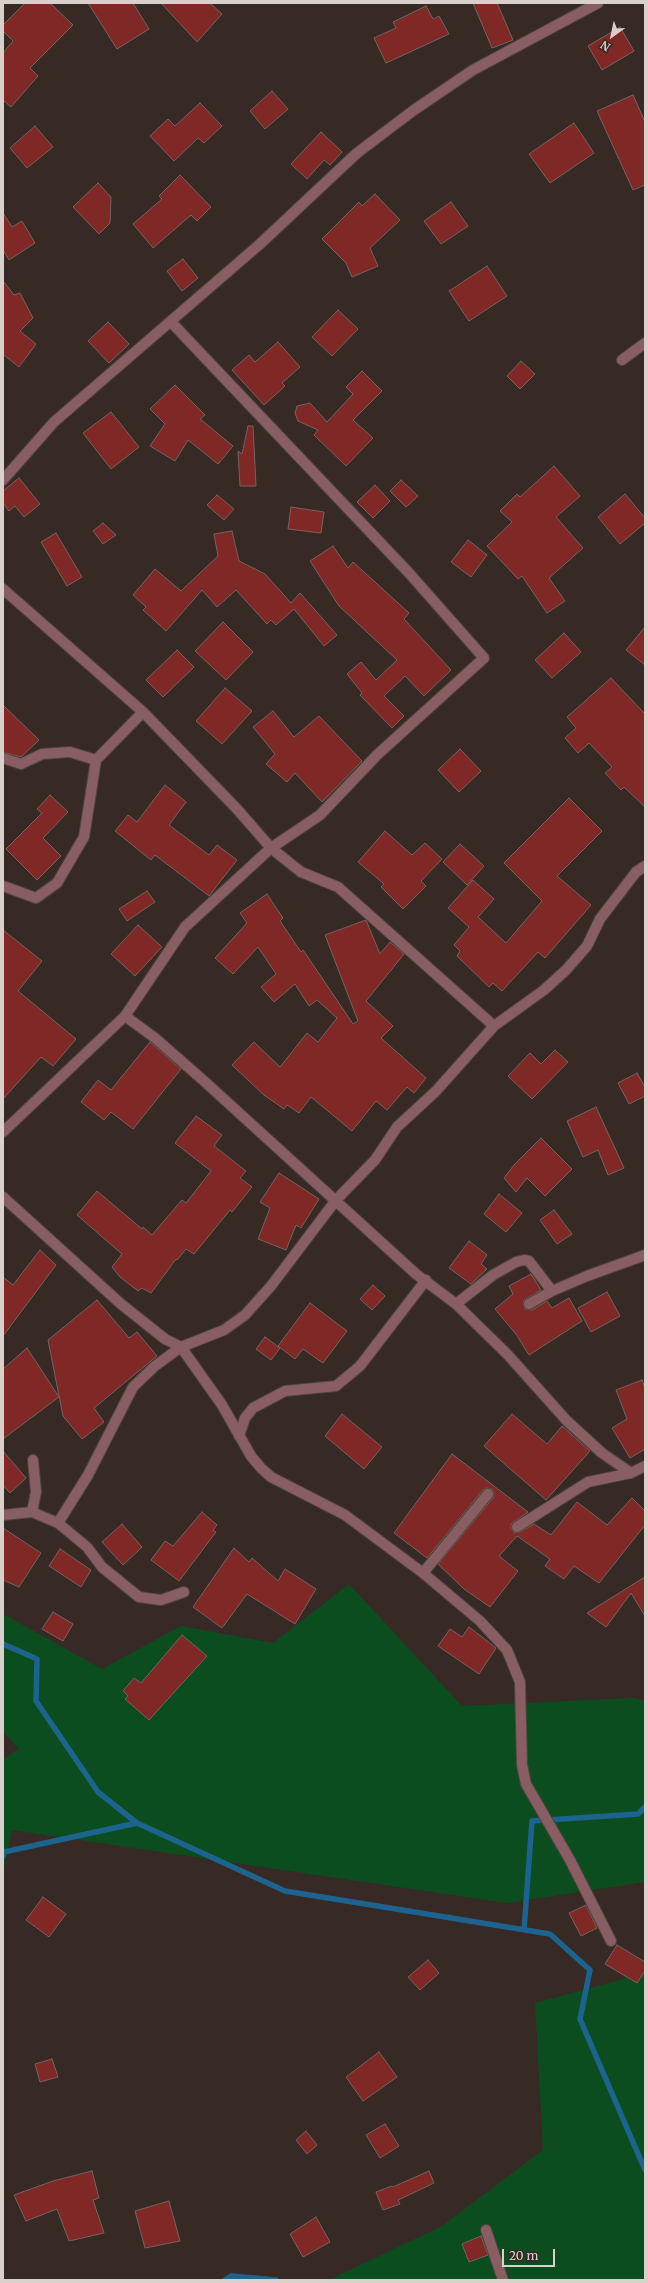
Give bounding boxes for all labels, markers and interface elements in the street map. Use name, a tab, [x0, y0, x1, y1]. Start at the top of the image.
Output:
north arrow	[592, 16, 632, 56]
text: N	[598, 38, 613, 54]
scale bar	[504, 2241, 557, 2267]
text: 20 m	[509, 2248, 538, 2263]

